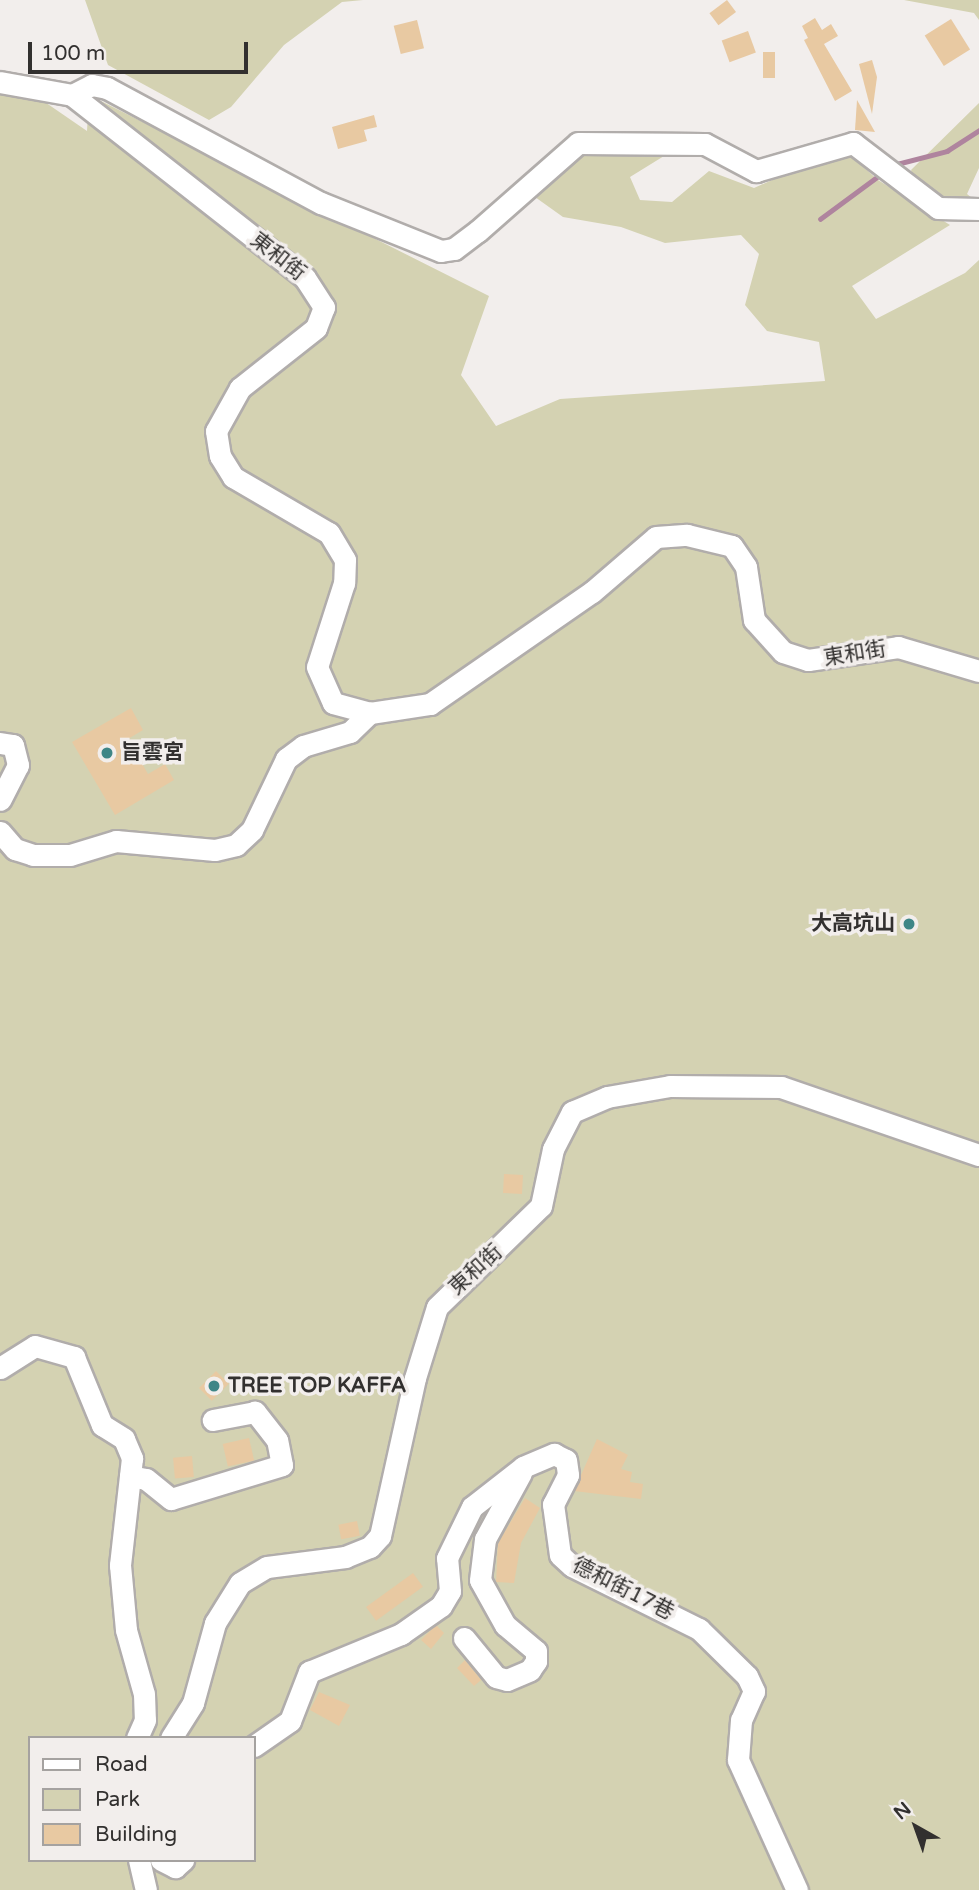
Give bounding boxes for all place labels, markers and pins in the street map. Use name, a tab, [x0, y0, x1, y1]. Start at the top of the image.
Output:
place label: 旨雲宮	[121, 740, 184, 766]
marker: 旨雲宮	[99, 745, 115, 761]
place label: 大高坑山	[811, 911, 895, 937]
marker: 大高坑山	[901, 916, 917, 932]
place label: TREE TOP KAFFA	[228, 1373, 406, 1399]
marker: TREE TOP KAFFA	[206, 1378, 222, 1394]

